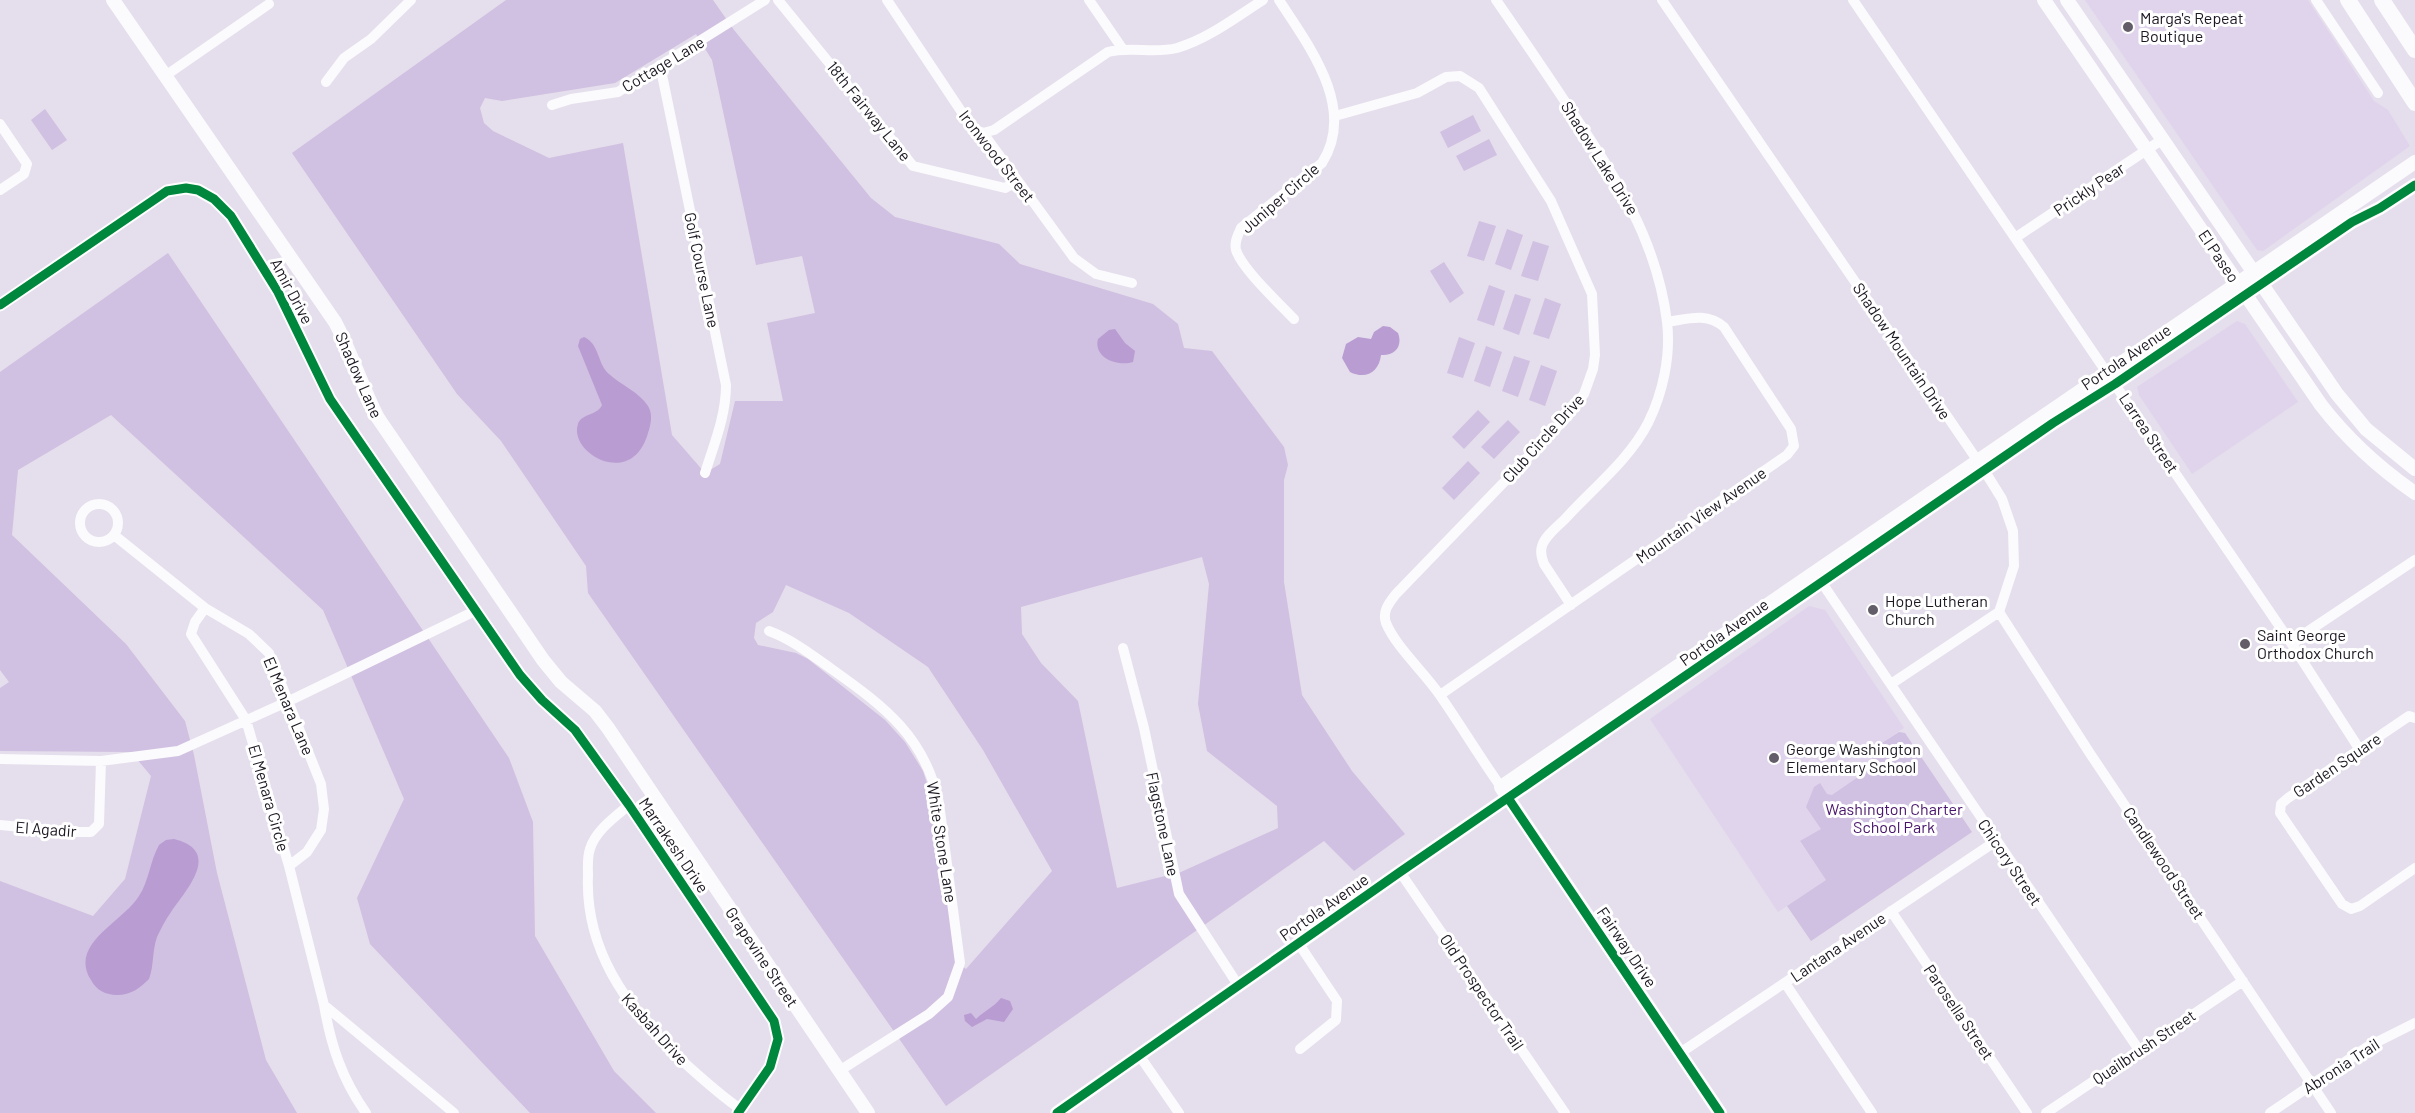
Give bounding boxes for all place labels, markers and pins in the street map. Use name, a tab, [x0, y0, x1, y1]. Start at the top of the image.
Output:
place label: Marga's Repeat Boutique	[2140, 8, 2244, 45]
marker: Marga's Repeat Boutique	[2121, 20, 2135, 34]
place label: Hope Lutheran Church	[1885, 591, 1988, 628]
marker: Hope Lutheran Church	[1866, 603, 1880, 617]
place label: Saint George Orthodox Church	[2257, 625, 2374, 662]
marker: Saint George Orthodox Church	[2238, 637, 2252, 651]
place label: George Washington Elementary School	[1786, 739, 1921, 776]
marker: George Washington Elementary School	[1767, 751, 1781, 765]

